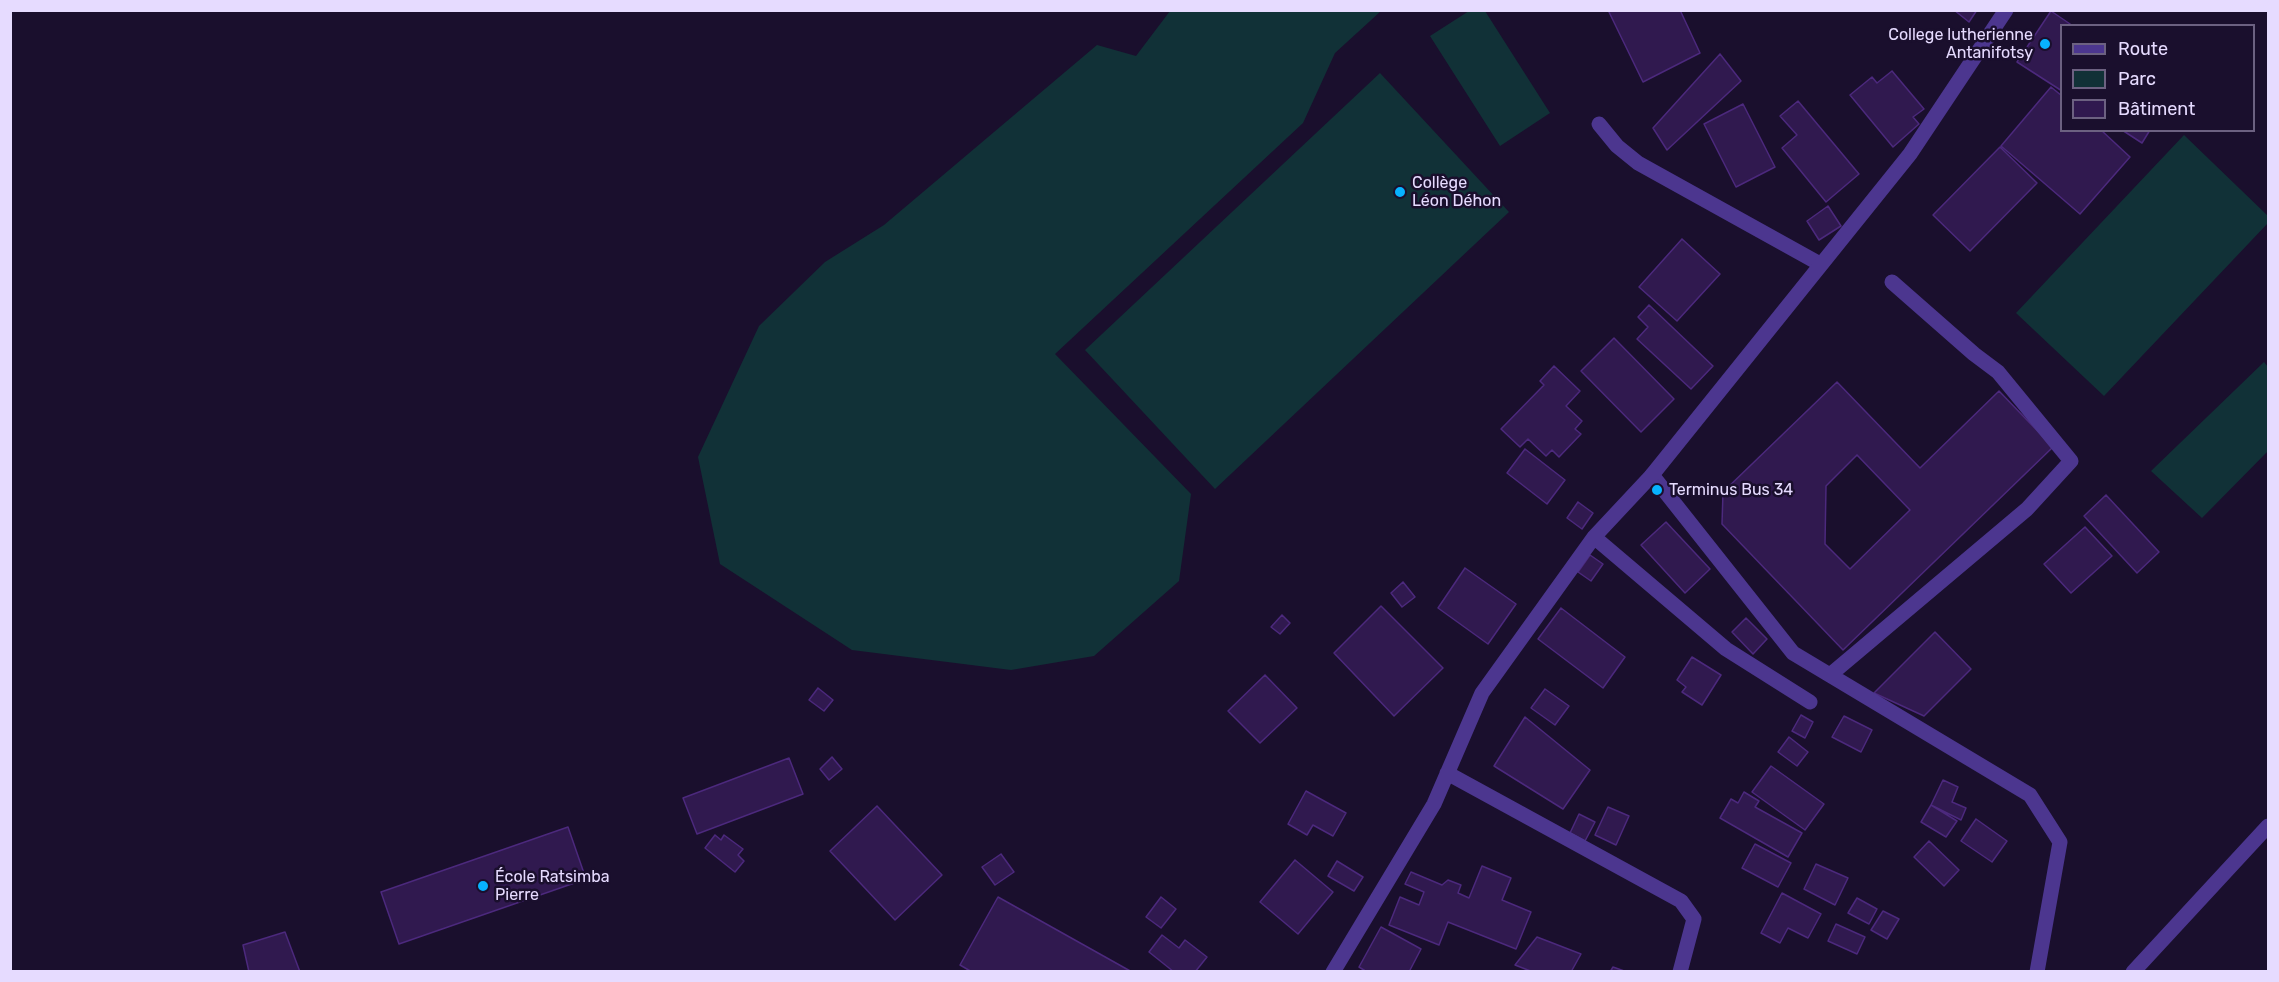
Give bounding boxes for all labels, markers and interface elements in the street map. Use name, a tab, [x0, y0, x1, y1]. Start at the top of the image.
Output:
legend	[2060, 24, 2255, 132]
place label: College lutherienne Antanifotsy	[1888, 25, 2033, 63]
marker: College lutherienne Antanifotsy	[2038, 37, 2052, 51]
text: Route	[2118, 38, 2168, 60]
text: Parc	[2118, 68, 2156, 90]
text: Bâtiment	[2118, 98, 2195, 120]
place label: Collège Léon Déhon	[1412, 173, 1501, 211]
marker: Collège Léon Déhon	[1393, 185, 1407, 199]
place label: Terminus Bus 34	[1669, 480, 1793, 500]
marker: Terminus Bus 34	[1650, 483, 1664, 497]
place label: École Ratsimba Pierre	[495, 867, 609, 905]
marker: École Ratsimba Pierre	[476, 879, 490, 893]

